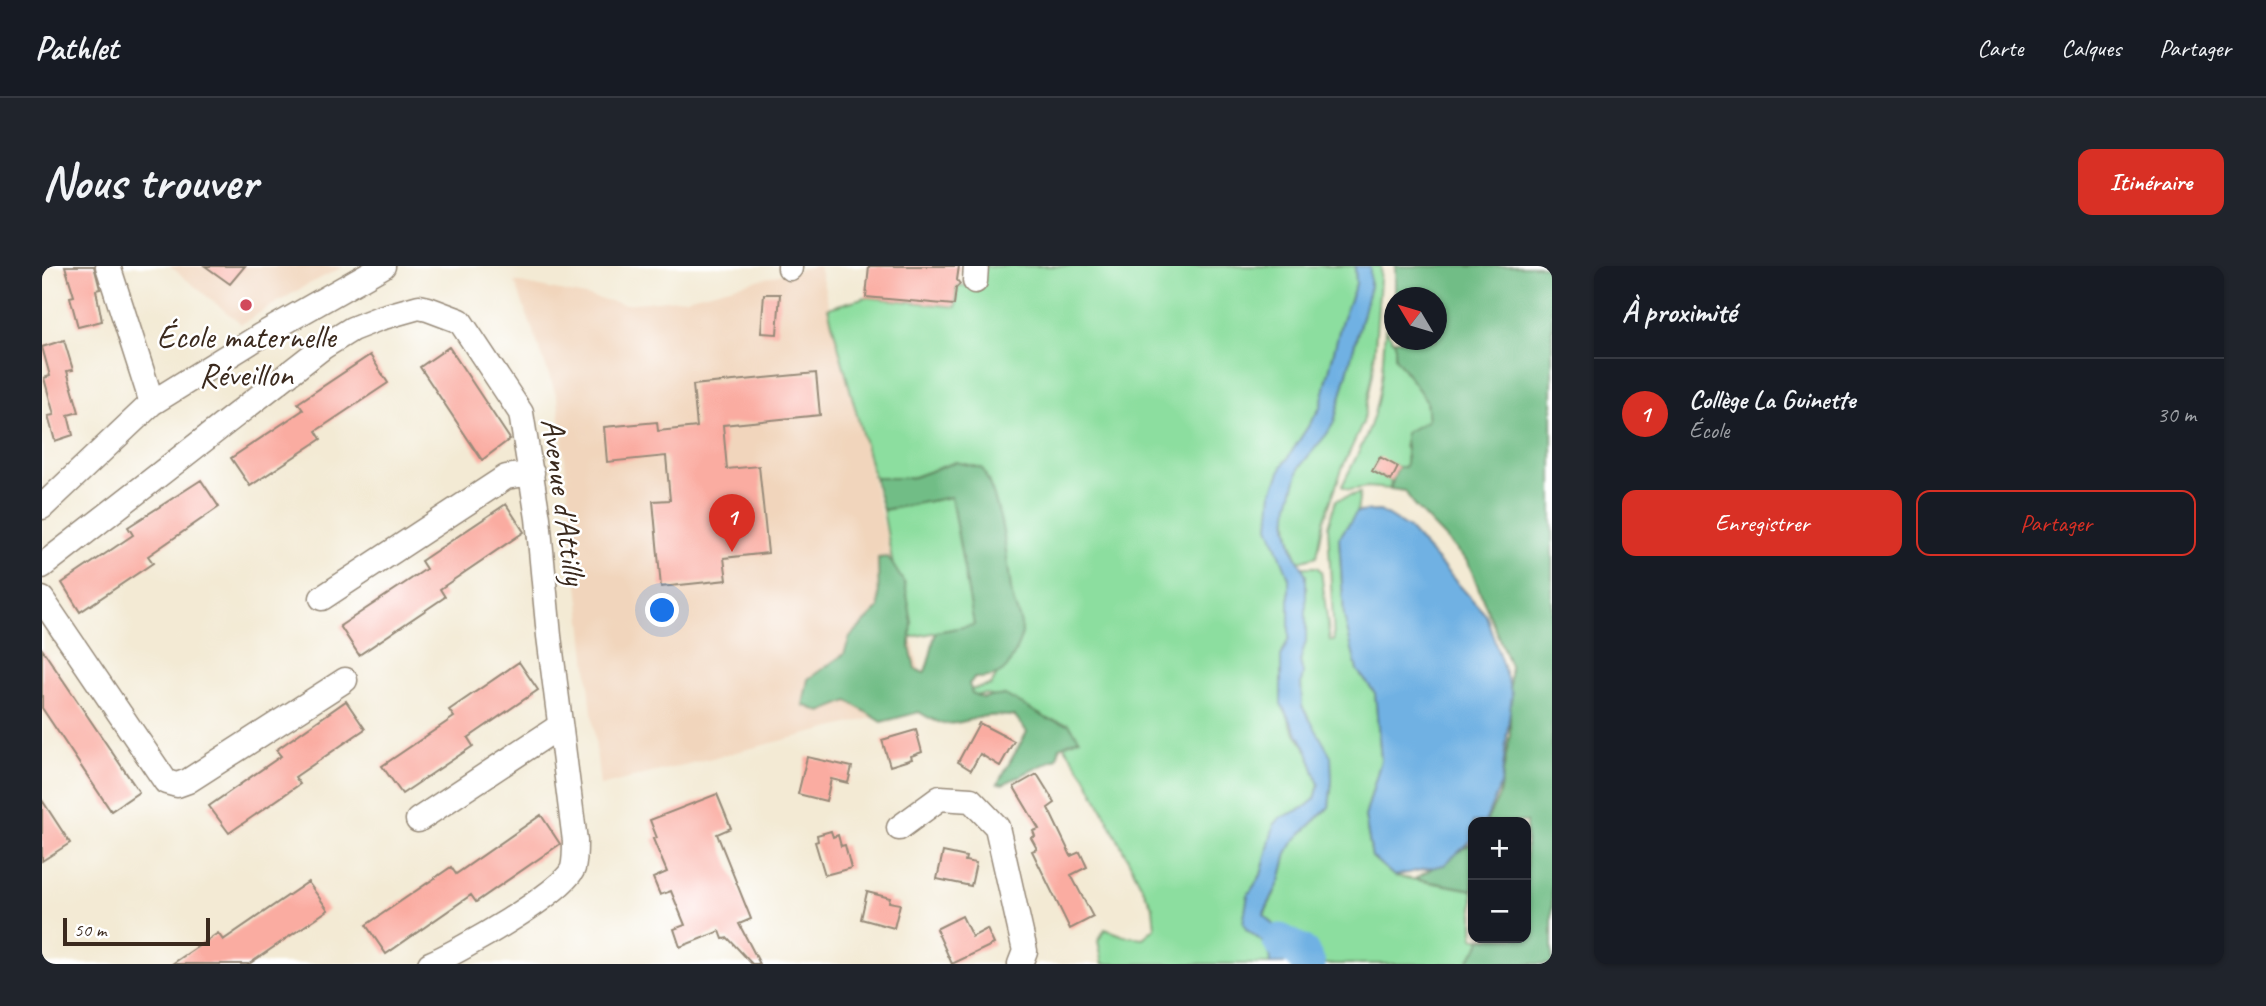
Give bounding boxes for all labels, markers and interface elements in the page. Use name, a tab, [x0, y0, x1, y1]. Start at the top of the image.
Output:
text: Pathlet	[35, 27, 118, 69]
text: Carte	[1977, 33, 2023, 63]
text: Calques	[2061, 33, 2121, 63]
text: Partager	[2159, 33, 2231, 63]
button: Itinéraire	[2078, 149, 2224, 215]
text: Nous trouver	[42, 151, 257, 213]
north arrow	[1384, 287, 1447, 350]
text: À proximité	[1622, 293, 1736, 331]
marker: École maternelle Réveillon	[238, 297, 254, 313]
place label: École maternelle Réveillon	[157, 316, 338, 396]
text: Collège La Guinette	[1689, 383, 1855, 416]
text: 1	[1640, 400, 1650, 429]
text: 30 m	[2157, 400, 2196, 429]
street label: Avenue d'Attilly	[532, 415, 597, 590]
text: École	[1689, 416, 1729, 445]
button: Enregistrer	[1622, 490, 1902, 556]
button: Partager	[1916, 490, 2196, 556]
pin: 1	[709, 494, 755, 552]
your location	[645, 593, 679, 627]
map controls	[1468, 817, 1531, 943]
button: +	[1468, 817, 1531, 880]
button: −	[1468, 880, 1531, 943]
scale bar	[63, 915, 210, 947]
text: 50 m	[74, 918, 106, 942]

